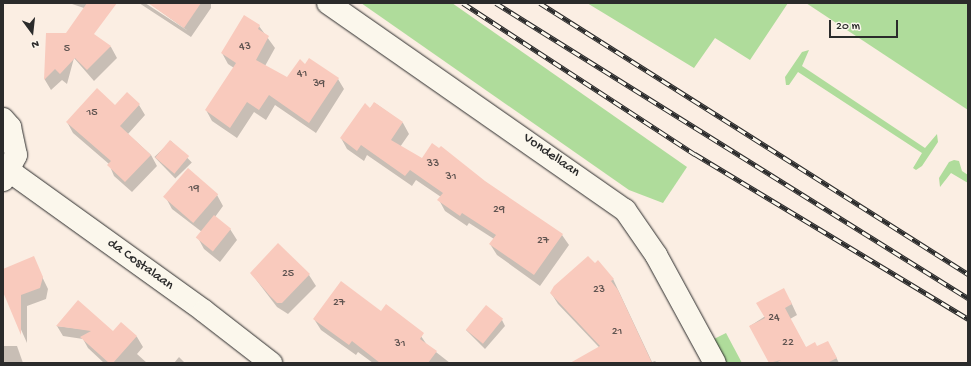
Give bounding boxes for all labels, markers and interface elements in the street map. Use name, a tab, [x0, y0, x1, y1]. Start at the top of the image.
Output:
north arrow	[12, 12, 52, 52]
scale bar	[831, 12, 900, 38]
text: 20 m	[836, 20, 860, 34]
text: N	[30, 37, 40, 50]
house number: 43	[239, 41, 251, 55]
house number: 5	[64, 43, 70, 57]
house number: 41	[297, 68, 307, 82]
house number: 39	[313, 78, 325, 92]
house number: 15	[86, 107, 98, 121]
street label: Vondellaan	[519, 130, 583, 182]
house number: 33	[427, 158, 439, 172]
house number: 31	[445, 171, 457, 185]
house number: 19	[189, 183, 199, 197]
house number: 29	[493, 204, 505, 218]
street label: da Costalaan	[103, 235, 177, 295]
house number: 27	[537, 235, 549, 249]
house number: 25	[282, 268, 294, 282]
house number: 23	[593, 284, 605, 298]
house number: 27	[333, 297, 345, 311]
house number: 24	[768, 312, 780, 326]
house number: 21	[612, 326, 622, 340]
house number: 22	[782, 337, 794, 351]
house number: 31	[394, 338, 406, 352]

